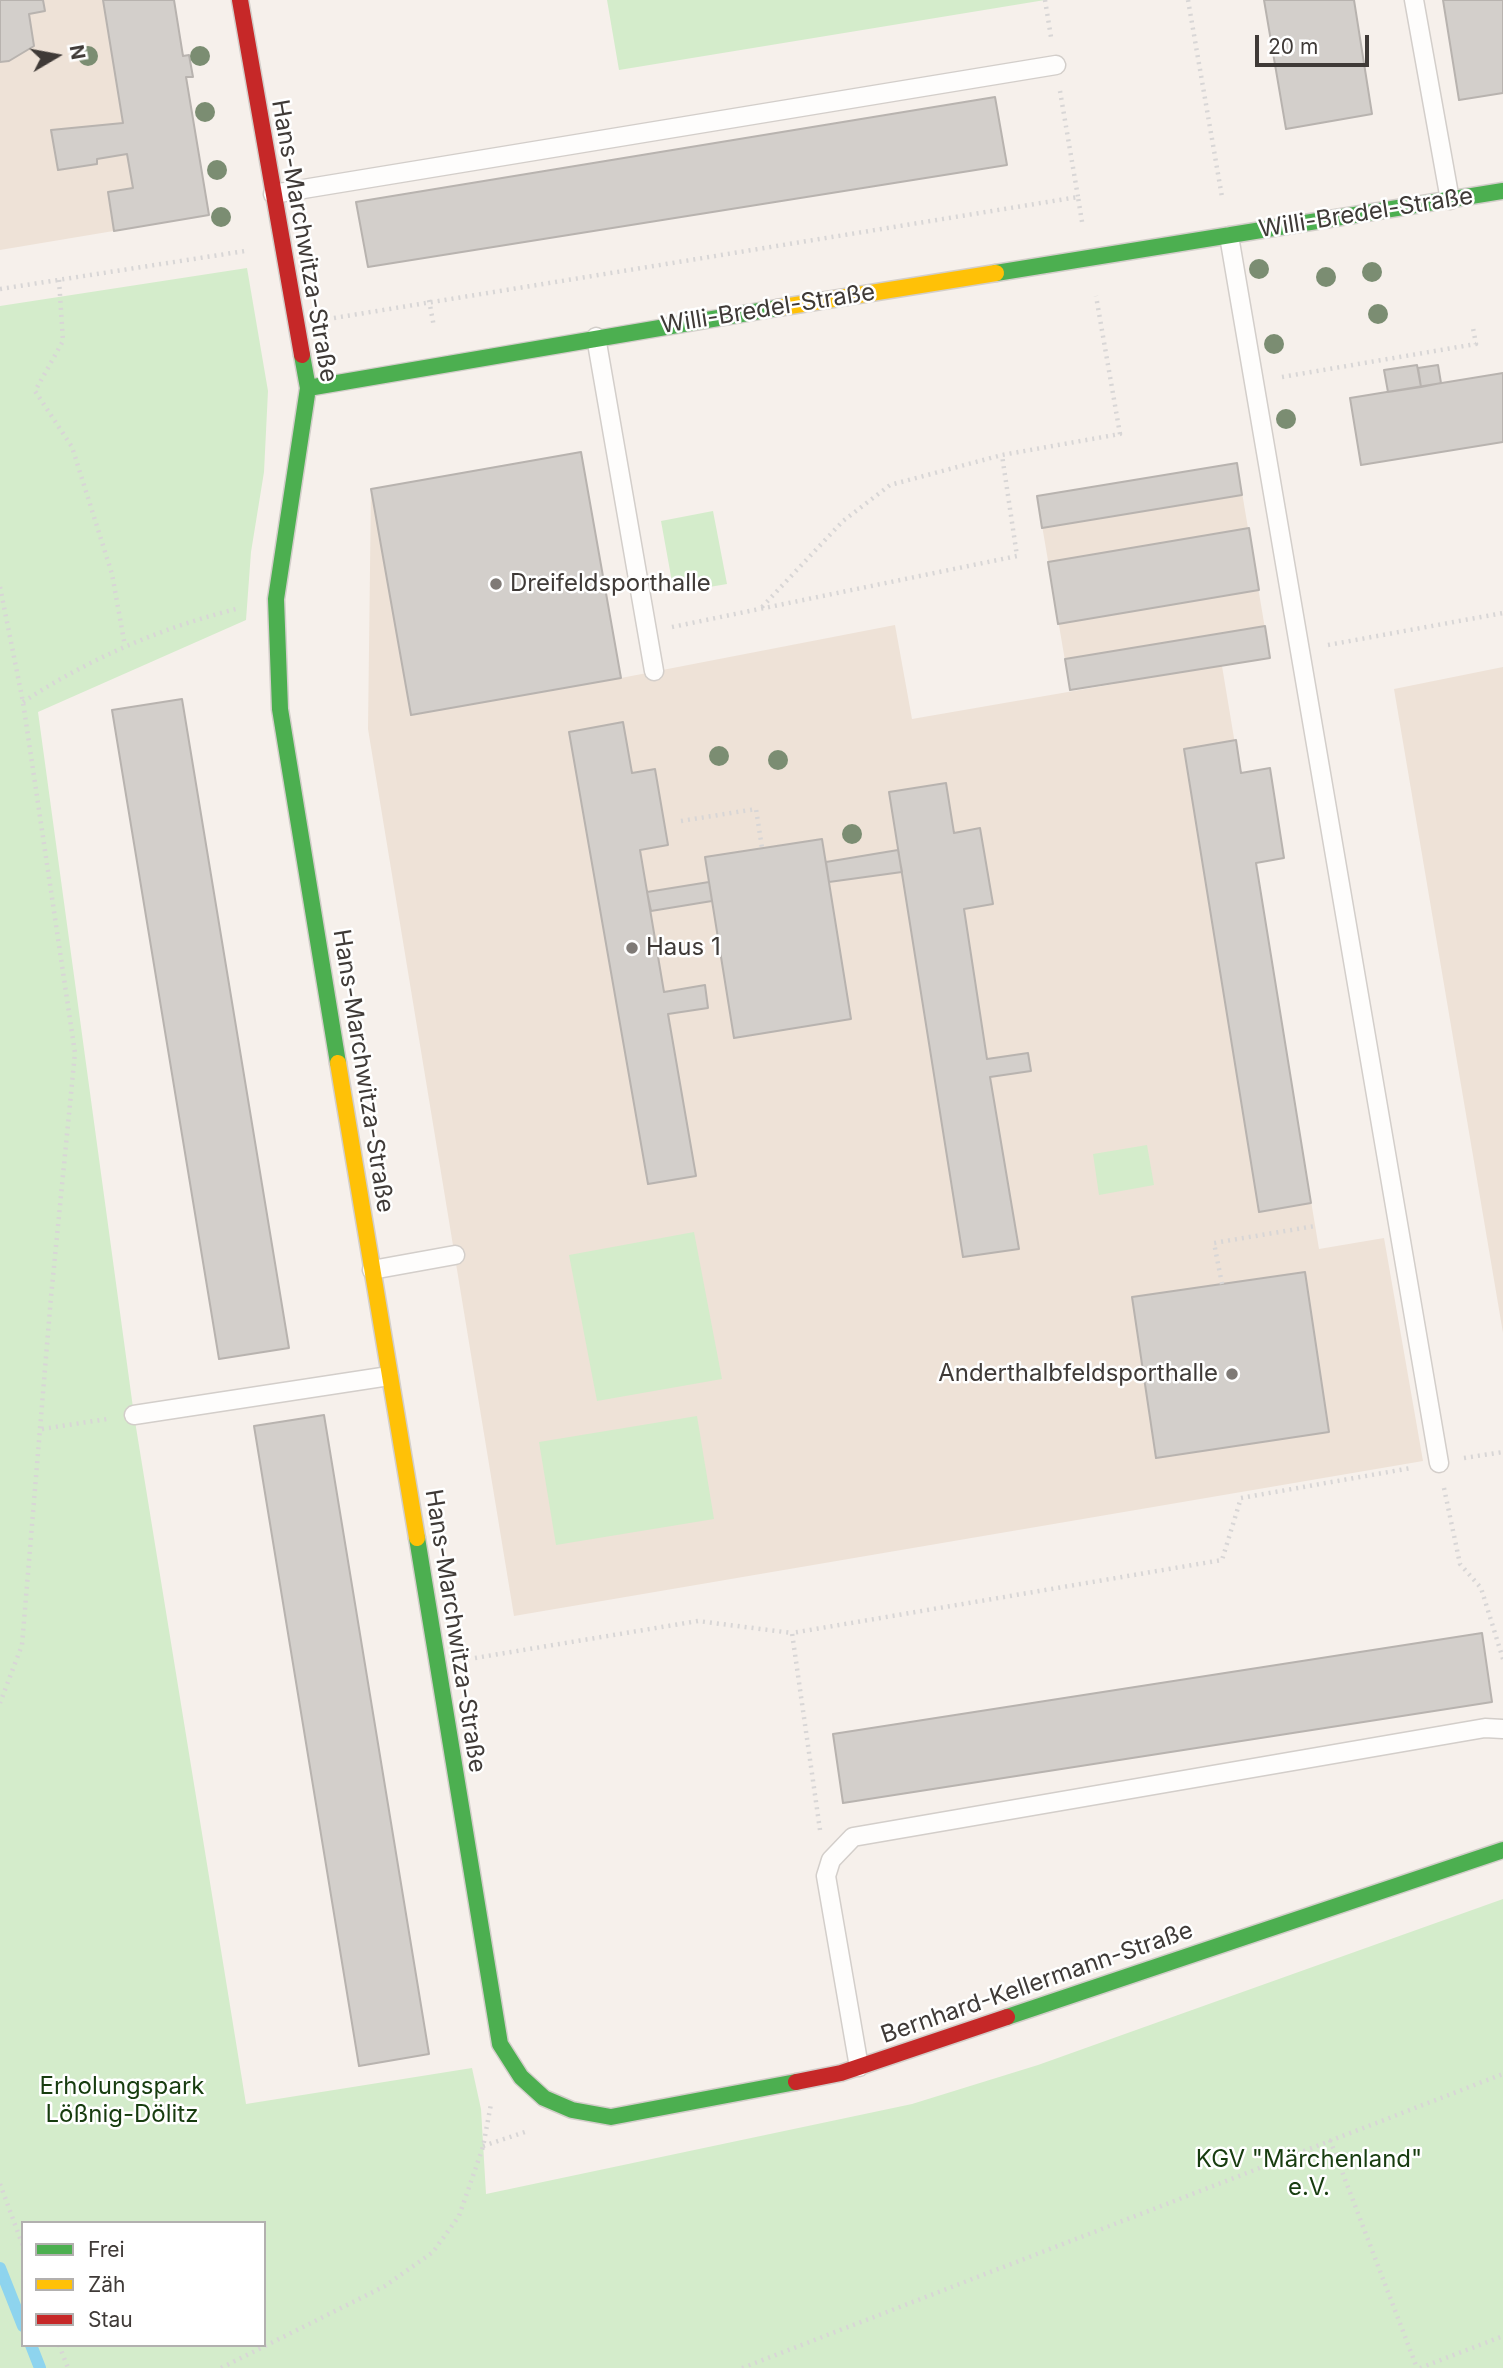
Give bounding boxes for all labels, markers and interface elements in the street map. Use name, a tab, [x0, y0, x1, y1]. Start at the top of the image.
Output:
north arrow	[21, 21, 91, 91]
scale bar	[1258, 21, 1372, 65]
text: 20 m	[1268, 34, 1318, 59]
text: N	[65, 43, 90, 61]
street label: Hans-Marchwitza-Straße	[265, 97, 343, 385]
street label: Willi-Bredel-Straße	[1257, 182, 1475, 244]
street label: Willi-Bredel-Straße	[659, 278, 877, 340]
place label: Dreifeldsporthalle	[510, 570, 711, 598]
marker: Dreifeldsporthalle	[488, 576, 504, 592]
street label: Hans-Marchwitza-Straße	[326, 927, 400, 1215]
place label: Haus 1	[646, 934, 721, 962]
marker: Haus 1	[624, 940, 640, 956]
place label: Anderthalbfeldsporthalle	[938, 1360, 1218, 1388]
marker: Anderthalbfeldsporthalle	[1224, 1366, 1240, 1382]
street label: Hans-Marchwitza-Straße	[418, 1487, 492, 1775]
street label: Bernhard-Kellermann-Straße	[877, 1916, 1197, 2050]
park label: Erholungspark Lößnig-Dölitz	[40, 2073, 204, 2129]
park label: KGV "Märchenland" e.V.	[1196, 2146, 1422, 2202]
legend	[21, 2221, 266, 2347]
text: Frei	[88, 2237, 125, 2262]
text: Zäh	[88, 2272, 125, 2297]
text: Stau	[88, 2307, 133, 2332]

